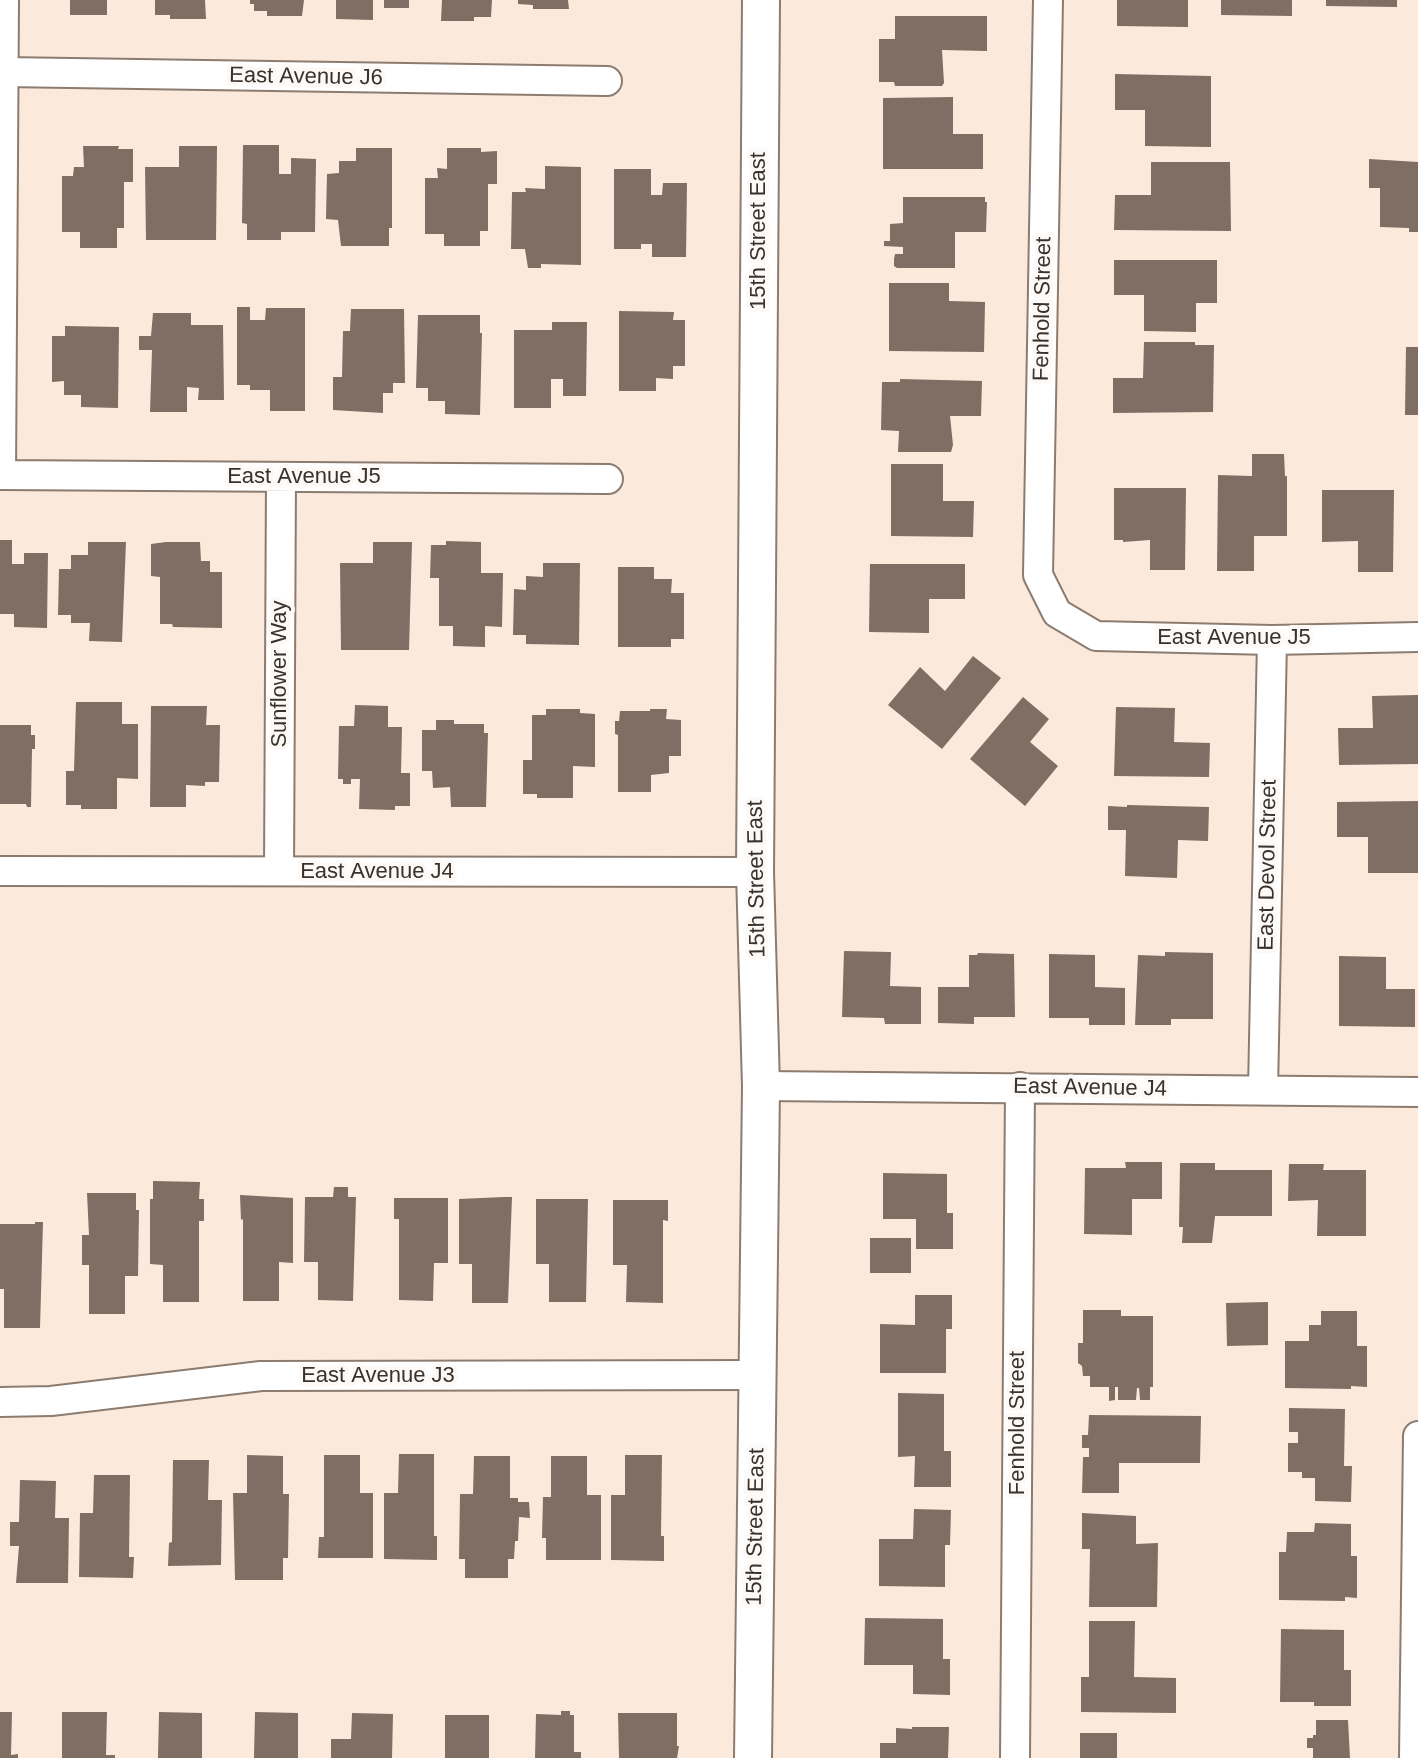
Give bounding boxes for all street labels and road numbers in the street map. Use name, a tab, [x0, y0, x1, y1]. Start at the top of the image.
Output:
street label: East Avenue J6	[229, 62, 383, 92]
street label: 15th Street East	[746, 152, 772, 310]
street label: Fenhold Street	[1029, 237, 1057, 381]
street label: East Avenue J5	[227, 464, 381, 490]
street label: Sunflower Way	[267, 600, 293, 748]
street label: East Avenue J5	[1157, 625, 1311, 651]
street label: East Devol Street	[1253, 779, 1283, 951]
street label: 15th Street East	[742, 800, 772, 958]
street label: East Avenue J4	[300, 859, 454, 885]
street label: East Avenue J4	[1013, 1073, 1167, 1103]
street label: Fenhold Street	[1005, 1351, 1031, 1495]
street label: East Avenue J3	[301, 1363, 455, 1389]
street label: 15th Street East	[741, 1448, 771, 1606]

